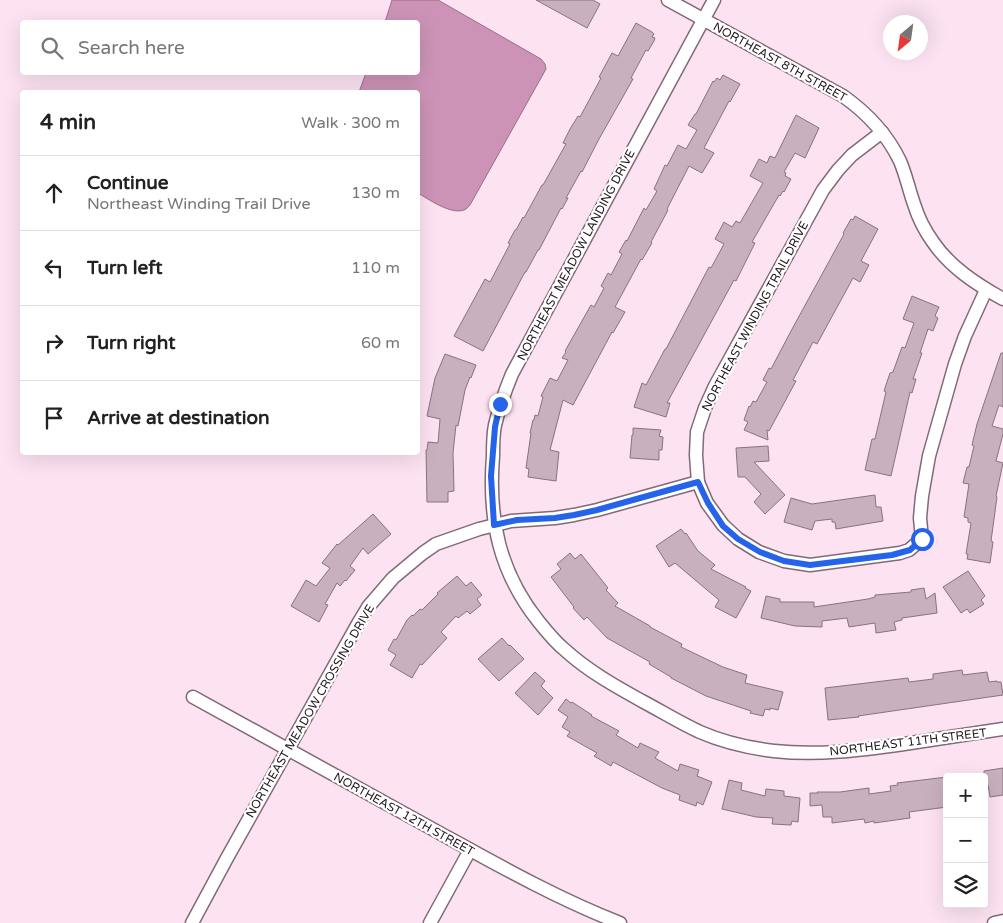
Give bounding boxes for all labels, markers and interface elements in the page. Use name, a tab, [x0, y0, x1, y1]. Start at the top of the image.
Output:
north arrow	[883, 15, 928, 60]
street label: NORTHEAST 8TH STREET	[711, 19, 850, 105]
search box	[20, 20, 420, 75]
icon: search	[38, 34, 66, 62]
text: Search here	[78, 37, 185, 59]
text: 4 min	[40, 110, 96, 135]
text: Walk · 300 m	[301, 113, 400, 133]
street label: NORTHEAST MEADOW LANDING DRIVE	[514, 147, 638, 363]
text: Continue	[87, 172, 169, 194]
icon: ahead	[40, 179, 68, 207]
text: 130 m	[351, 183, 400, 203]
text: Northeast Winding Trail Drive	[87, 194, 311, 214]
street label: NORTHEAST WINDING TRAIL DRIVE	[699, 218, 811, 413]
icon: left	[40, 254, 68, 282]
text: Turn left	[87, 257, 163, 279]
text: 110 m	[351, 258, 400, 278]
icon: right	[40, 329, 68, 357]
text: Turn right	[87, 332, 175, 354]
text: 60 m	[361, 333, 400, 353]
route end	[489, 393, 512, 416]
icon: arrive	[40, 404, 68, 432]
text: Arrive at destination	[87, 407, 270, 429]
route start	[911, 528, 934, 551]
street label: NORTHEAST MEADOW CROSSING DRIVE	[243, 601, 377, 820]
street label: NORTHEAST 11TH STREET	[829, 725, 988, 759]
street label: NORTHEAST 12TH STREET	[331, 770, 477, 859]
map controls	[943, 773, 988, 908]
button: +	[943, 773, 988, 818]
button: −	[943, 818, 988, 863]
button: layers	[943, 863, 988, 908]

